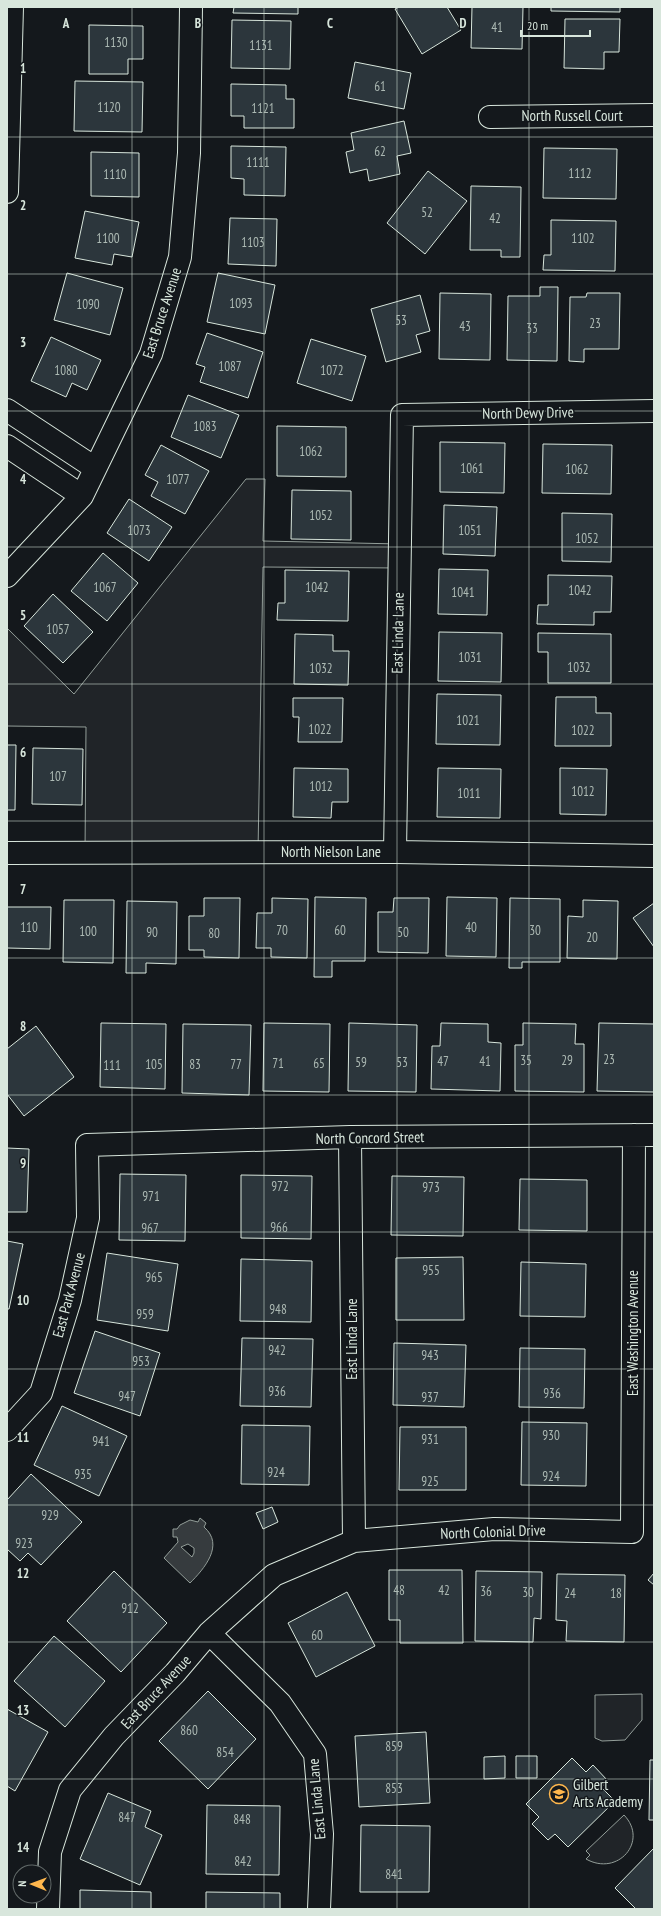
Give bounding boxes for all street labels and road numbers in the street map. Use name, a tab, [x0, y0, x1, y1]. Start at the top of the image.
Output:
street label: North Russell Court	[521, 106, 623, 125]
street label: East Bruce Avenue	[138, 265, 185, 361]
street label: North Dewy Drive	[482, 402, 574, 423]
street label: East Linda Lane	[387, 592, 408, 674]
street label: North Nielson Lane	[281, 842, 381, 861]
street label: North Concord Street	[315, 1127, 425, 1148]
street label: East Park Avenue	[48, 1250, 89, 1340]
street label: East Washington Avenue	[623, 1270, 642, 1396]
street label: East Linda Lane	[342, 1298, 361, 1380]
street label: North Colonial Drive	[440, 1520, 546, 1543]
street label: East Bruce Avenue	[116, 1651, 195, 1733]
street label: East Linda Lane	[303, 1758, 330, 1840]

